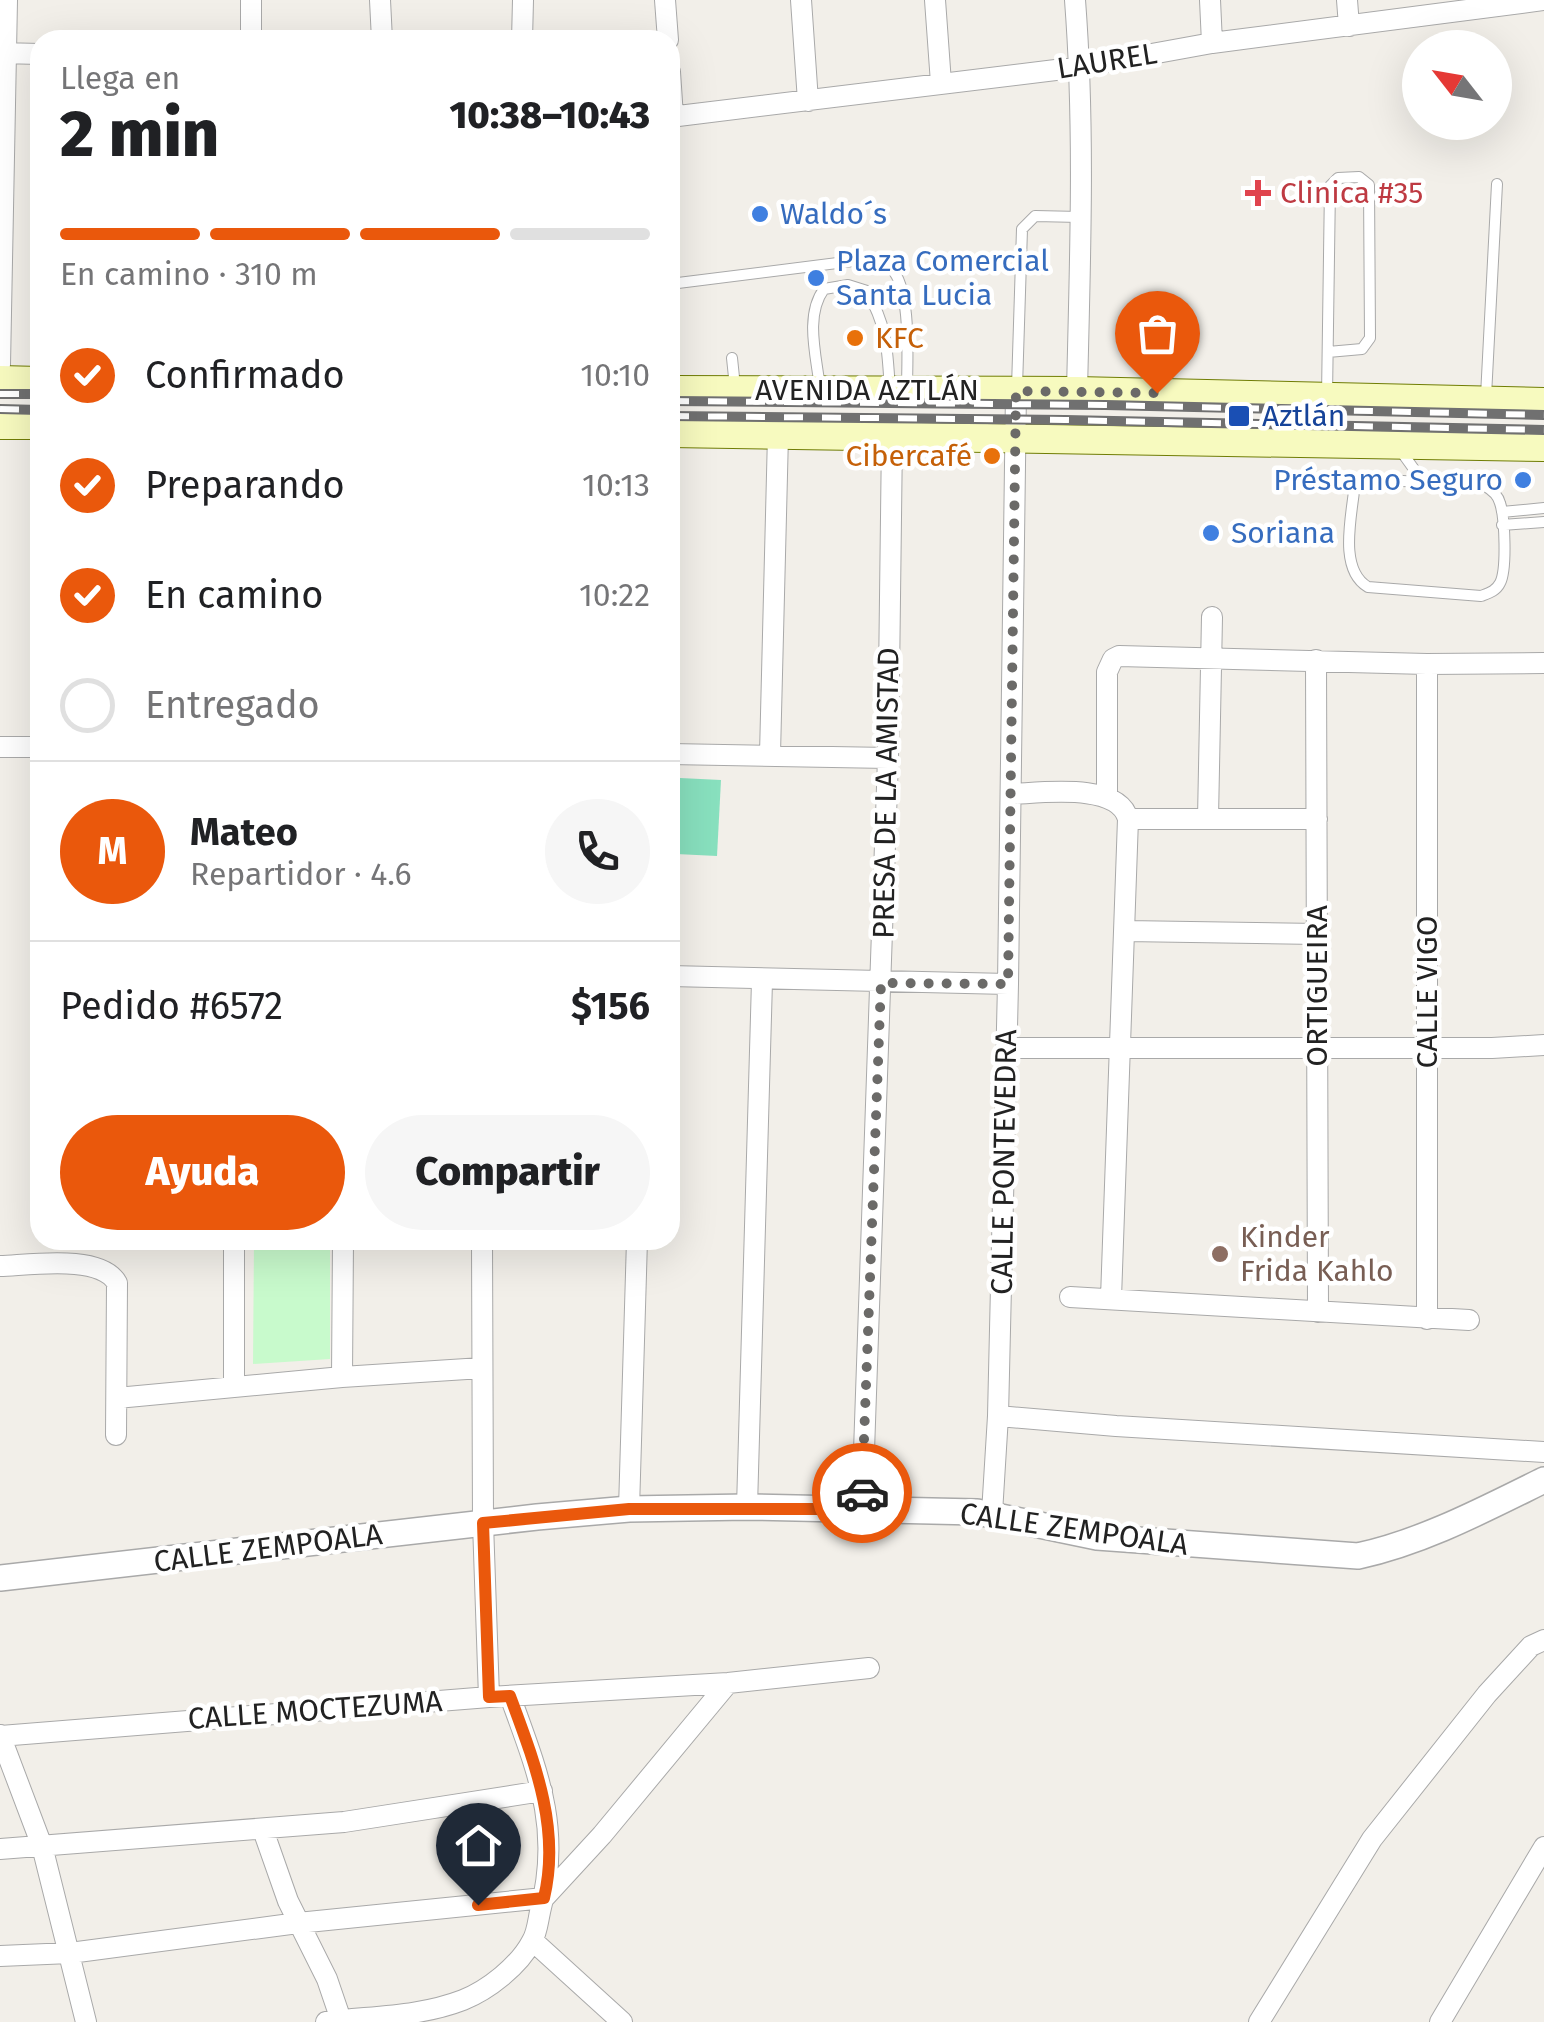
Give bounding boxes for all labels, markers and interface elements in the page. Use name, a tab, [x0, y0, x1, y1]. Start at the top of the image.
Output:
north arrow	[1402, 30, 1512, 140]
map controls	[1402, 30, 1512, 140]
street label: LAUREL	[1054, 35, 1160, 87]
text: Llega en	[60, 59, 180, 97]
text: 10:38–10:43	[449, 92, 650, 138]
text: 2 min	[60, 95, 219, 173]
place label: Clinica #35	[1280, 175, 1423, 211]
marker: Clinica #35	[1245, 180, 1271, 206]
place label: Waldo´s	[780, 196, 887, 232]
marker: Waldo´s	[749, 203, 771, 225]
place label: Plaza Comercial Santa Lucia	[836, 243, 1049, 313]
text: En camino · 310 m	[60, 255, 318, 293]
marker: Plaza Comercial Santa Lucia	[805, 267, 827, 289]
pin	[1115, 291, 1200, 394]
icon: bag	[1130, 306, 1185, 361]
place label: KFC	[875, 320, 924, 356]
marker: KFC	[844, 327, 866, 349]
icon: check	[60, 348, 115, 403]
text: Confirmado	[145, 352, 345, 398]
text: 10:10	[580, 356, 650, 394]
street label: AVENIDA AZTLÁN	[755, 372, 979, 408]
place label: Aztlán	[1262, 398, 1345, 434]
marker: Aztlán	[1226, 403, 1252, 429]
place label: Cibercafé	[845, 438, 972, 474]
marker: Cibercafé	[981, 445, 1003, 467]
icon: check	[60, 458, 115, 513]
text: Preparando	[145, 462, 345, 508]
place label: Préstamo Seguro	[1273, 462, 1503, 498]
text: 10:13	[582, 466, 650, 504]
marker: Préstamo Seguro	[1512, 469, 1534, 491]
place label: Soriana	[1231, 515, 1335, 551]
marker: Soriana	[1200, 522, 1222, 544]
icon: check	[60, 568, 115, 623]
text: En camino	[145, 572, 324, 618]
text: 10:22	[579, 576, 650, 614]
street label: PRESA DE LA AMISTAD	[865, 647, 907, 939]
text: Entregado	[145, 682, 320, 728]
button: phone	[545, 799, 650, 904]
text: Mateo	[190, 809, 298, 855]
text: M	[98, 828, 127, 874]
text: Repartidor · 4.6	[190, 855, 412, 893]
street label: ORTIGUEIRA	[1299, 904, 1335, 1067]
street label: CALLE VIGO	[1409, 915, 1445, 1069]
text: Pedido #6572	[60, 983, 283, 1029]
text: $156	[571, 983, 650, 1029]
street label: CALLE PONTEVEDRA	[984, 1028, 1024, 1295]
button: Ayuda	[60, 1115, 345, 1230]
button: Compartir	[365, 1115, 650, 1230]
place label: Kinder Frida Kahlo	[1240, 1219, 1393, 1289]
marker: Kinder Frida Kahlo	[1209, 1243, 1231, 1265]
courier	[812, 1443, 912, 1543]
icon: car	[835, 1466, 890, 1521]
street label: CALLE ZEMPOALA	[958, 1495, 1191, 1563]
street label: CALLE ZEMPOALA	[152, 1516, 385, 1580]
street label: CALLE MOCTEZUMA	[186, 1683, 444, 1737]
pin	[436, 1803, 521, 1906]
icon: home	[451, 1818, 506, 1873]

